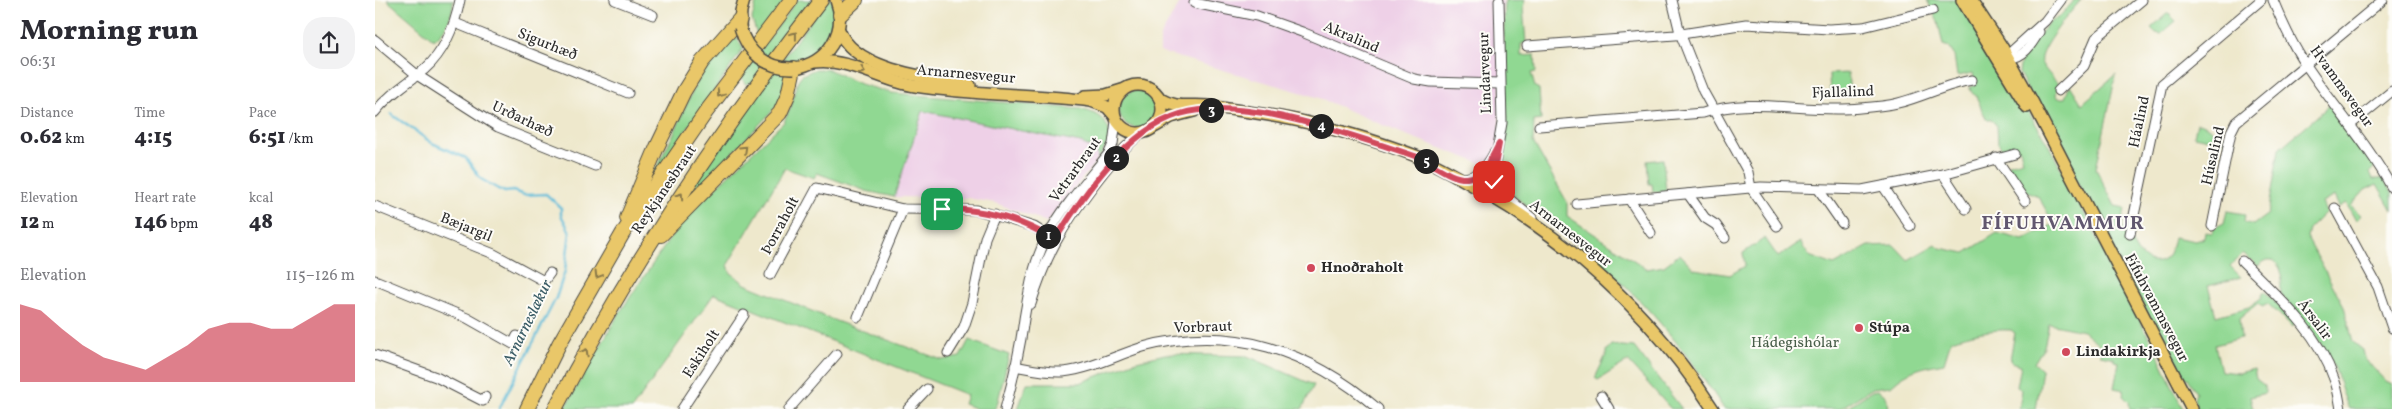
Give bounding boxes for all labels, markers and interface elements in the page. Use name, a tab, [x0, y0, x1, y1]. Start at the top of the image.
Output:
text: Morning run	[20, 12, 198, 51]
button: share	[303, 17, 355, 69]
street label: Akralind	[1320, 17, 1382, 59]
street label: Sigurhæð	[514, 24, 580, 66]
one-way arrow	[788, 32, 796, 41]
street label: Lindarvegur	[1474, 32, 1498, 114]
street label: Hvammsvegur	[2304, 42, 2378, 132]
text: 06:31	[20, 51, 56, 73]
street label: Arnarnesvegur	[916, 60, 1016, 90]
one-way arrow	[857, 64, 866, 75]
street label: Fjallalind	[1811, 81, 1875, 105]
one-way arrow	[717, 88, 725, 97]
street label: Háalind	[2124, 94, 2156, 150]
street label: Urðarhæð	[488, 97, 556, 143]
pin: 3	[1199, 98, 1223, 122]
text: 3	[1208, 101, 1215, 120]
text: Distance	[20, 104, 74, 123]
text: Time	[134, 104, 165, 123]
text: Pace	[249, 104, 277, 123]
pin: 4	[1309, 114, 1333, 138]
text: 4	[1317, 117, 1326, 136]
text: 0.62	[20, 123, 62, 152]
text: 4:15	[134, 123, 172, 152]
text: 6:51	[249, 123, 286, 152]
street label: Húsalind	[2197, 124, 2231, 188]
text: km	[62, 130, 85, 149]
text: /km	[286, 130, 314, 149]
street label: Vetrarbraut	[1045, 133, 1107, 207]
street label: Reykjanesbraut	[627, 141, 703, 239]
one-way arrow	[739, 146, 748, 155]
pin: 2	[1103, 146, 1129, 170]
pin: 5	[1413, 148, 1439, 174]
text: 2	[1113, 149, 1120, 168]
text: 5	[1423, 152, 1430, 171]
pin	[1473, 161, 1515, 203]
icon: check	[1480, 168, 1508, 196]
pin	[921, 188, 963, 230]
text: Elevation	[20, 189, 78, 208]
text: Heart rate	[134, 189, 196, 208]
text: kcal	[249, 189, 274, 208]
one-way arrow	[674, 192, 683, 202]
street label: Þorraholt	[757, 193, 805, 259]
icon: arrive	[928, 195, 956, 223]
street label: Arnarnesvegur	[1525, 195, 1615, 273]
text: 12	[20, 208, 39, 237]
text: 146	[134, 208, 167, 237]
text: 48	[249, 208, 273, 237]
street label: Bæjargil	[437, 208, 495, 248]
district label: FÍFUHVAMMUR	[1981, 210, 2145, 238]
text: m	[39, 215, 55, 234]
text: bpm	[167, 215, 198, 234]
pin: 1	[1035, 224, 1061, 248]
text: 1	[1046, 227, 1051, 246]
street label: Fífuhvammsvegur	[2119, 250, 2193, 366]
place label: Hnoðraholt	[1321, 258, 1404, 279]
marker: Hnoðraholt	[1305, 262, 1317, 274]
text: Elevation	[20, 265, 87, 287]
text: 115–126 m	[286, 265, 355, 287]
one-way arrow	[595, 269, 605, 278]
water label: Arnarneslækur	[497, 275, 559, 371]
street label: Ársalir	[2292, 295, 2336, 345]
street label: Vorbraut	[1173, 316, 1233, 340]
place label: Stúpa	[1869, 318, 1910, 339]
marker: Stúpa	[1853, 322, 1865, 334]
street label: Eskiholt	[678, 325, 726, 383]
park label: Hádegishólar	[1751, 333, 1839, 354]
place label: Lindakirkja	[2076, 342, 2161, 363]
marker: Lindakirkja	[2060, 346, 2072, 358]
one-way arrow	[579, 348, 589, 357]

